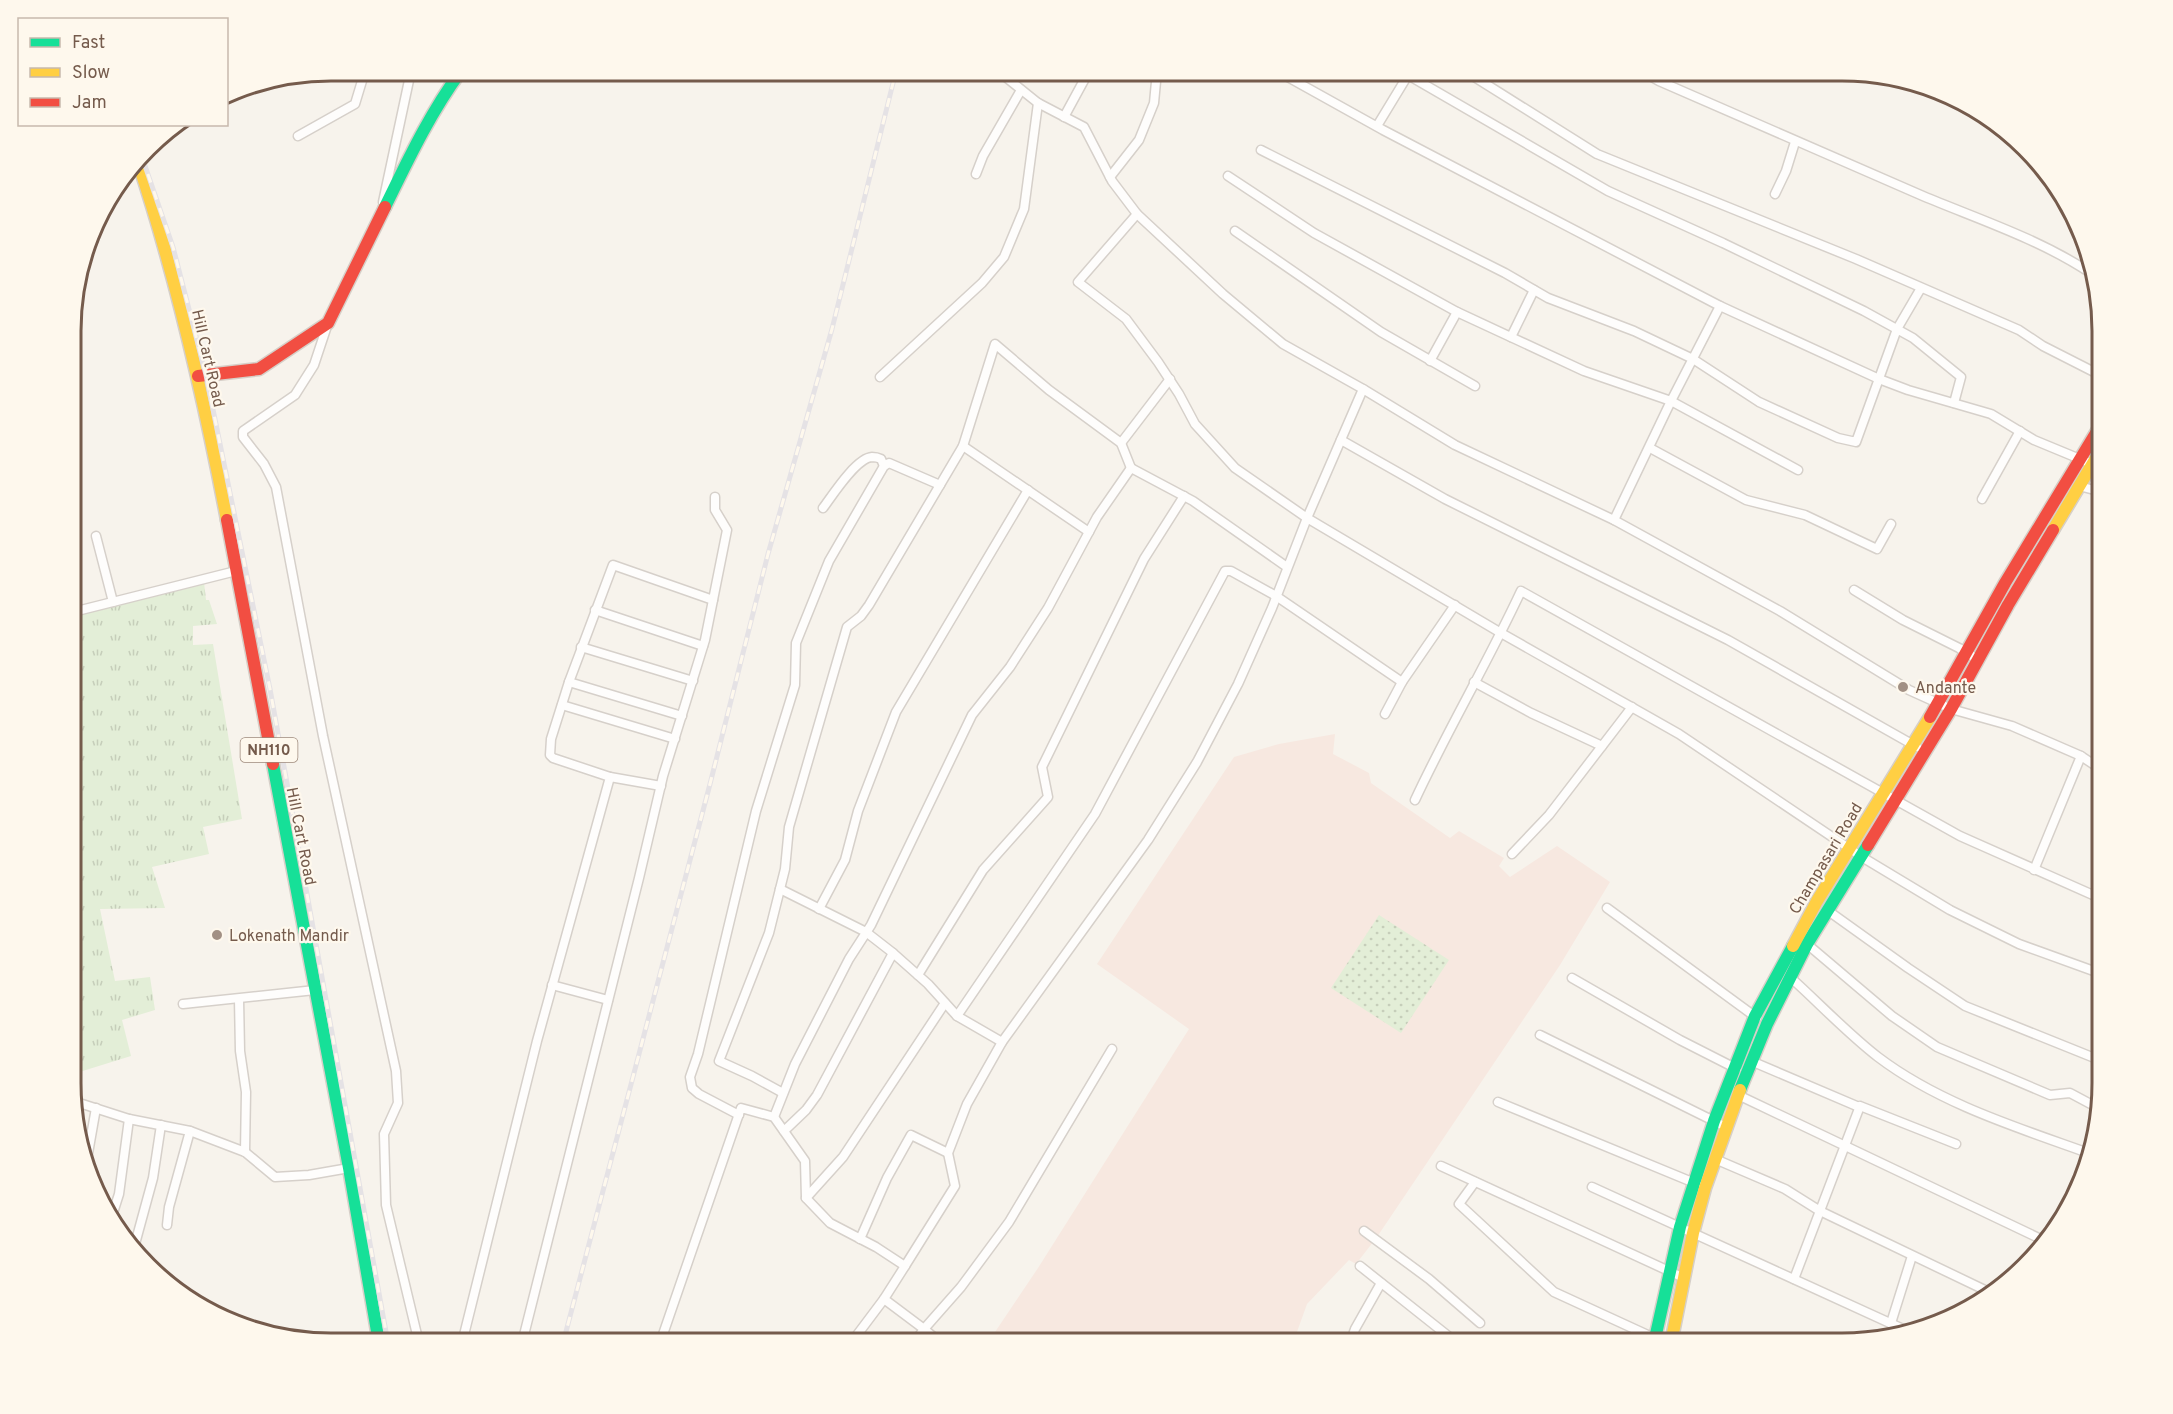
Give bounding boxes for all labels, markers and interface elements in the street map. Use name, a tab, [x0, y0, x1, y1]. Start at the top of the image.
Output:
legend	[18, 18, 228, 126]
text: Fast	[72, 32, 105, 55]
text: Slow	[72, 62, 110, 85]
text: Jam	[72, 92, 107, 115]
street label: Hill Cart Road	[186, 308, 228, 409]
place label: Andante	[1915, 679, 1976, 699]
marker: Andante	[1896, 680, 1910, 694]
road number: NH110	[240, 738, 298, 762]
street label: Hill Cart Road	[281, 786, 319, 887]
street label: Champasari Road	[1786, 800, 1868, 918]
place label: Lokenath Mandir	[229, 927, 349, 947]
marker: Lokenath Mandir	[210, 928, 224, 942]

